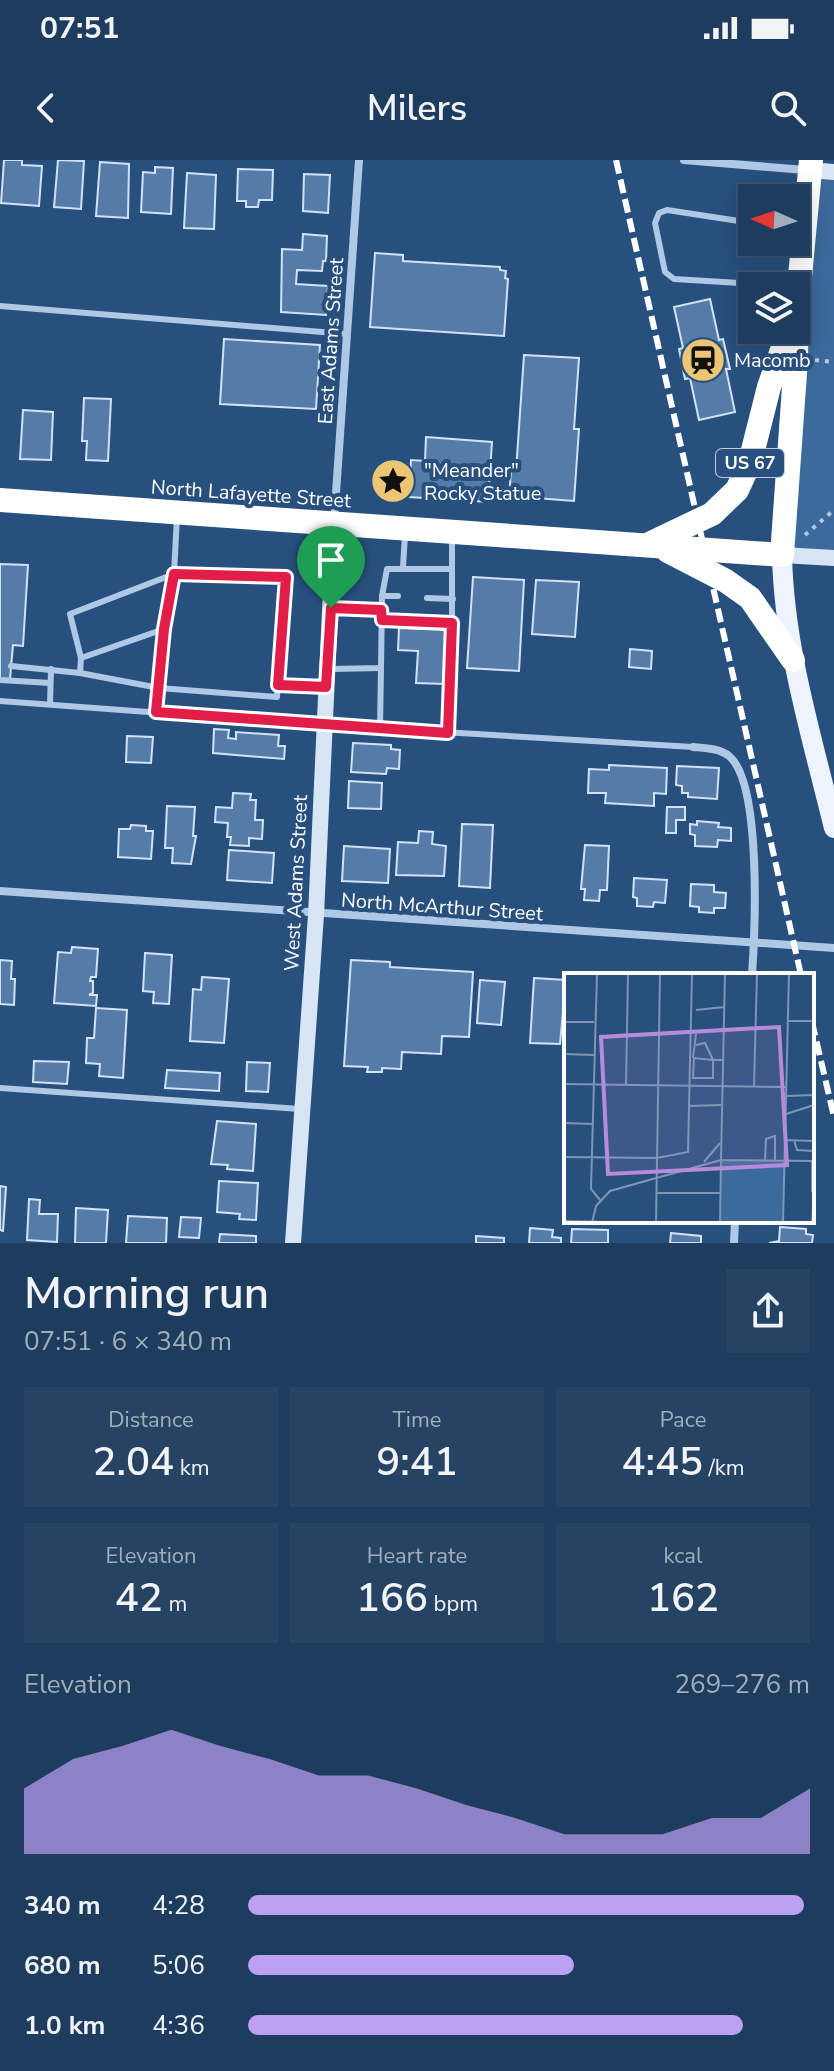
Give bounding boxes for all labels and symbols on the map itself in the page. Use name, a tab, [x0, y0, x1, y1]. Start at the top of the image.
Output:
north arrow	[738, 184, 810, 256]
street label: East Adams Street	[312, 256, 350, 425]
station icon: Macomb	[679, 336, 727, 384]
place label: Macomb	[734, 347, 811, 374]
road number: US 67	[716, 449, 784, 477]
place icon: "Meander" Rocky Statue	[369, 457, 417, 505]
place label: "Meander" Rocky Statue	[424, 457, 541, 507]
street label: North Lafayette Street	[150, 474, 353, 515]
pin	[297, 526, 365, 608]
street label: West Adams Street	[278, 793, 314, 972]
street label: North McArthur Street	[340, 886, 545, 928]
inset map	[564, 973, 814, 1223]

